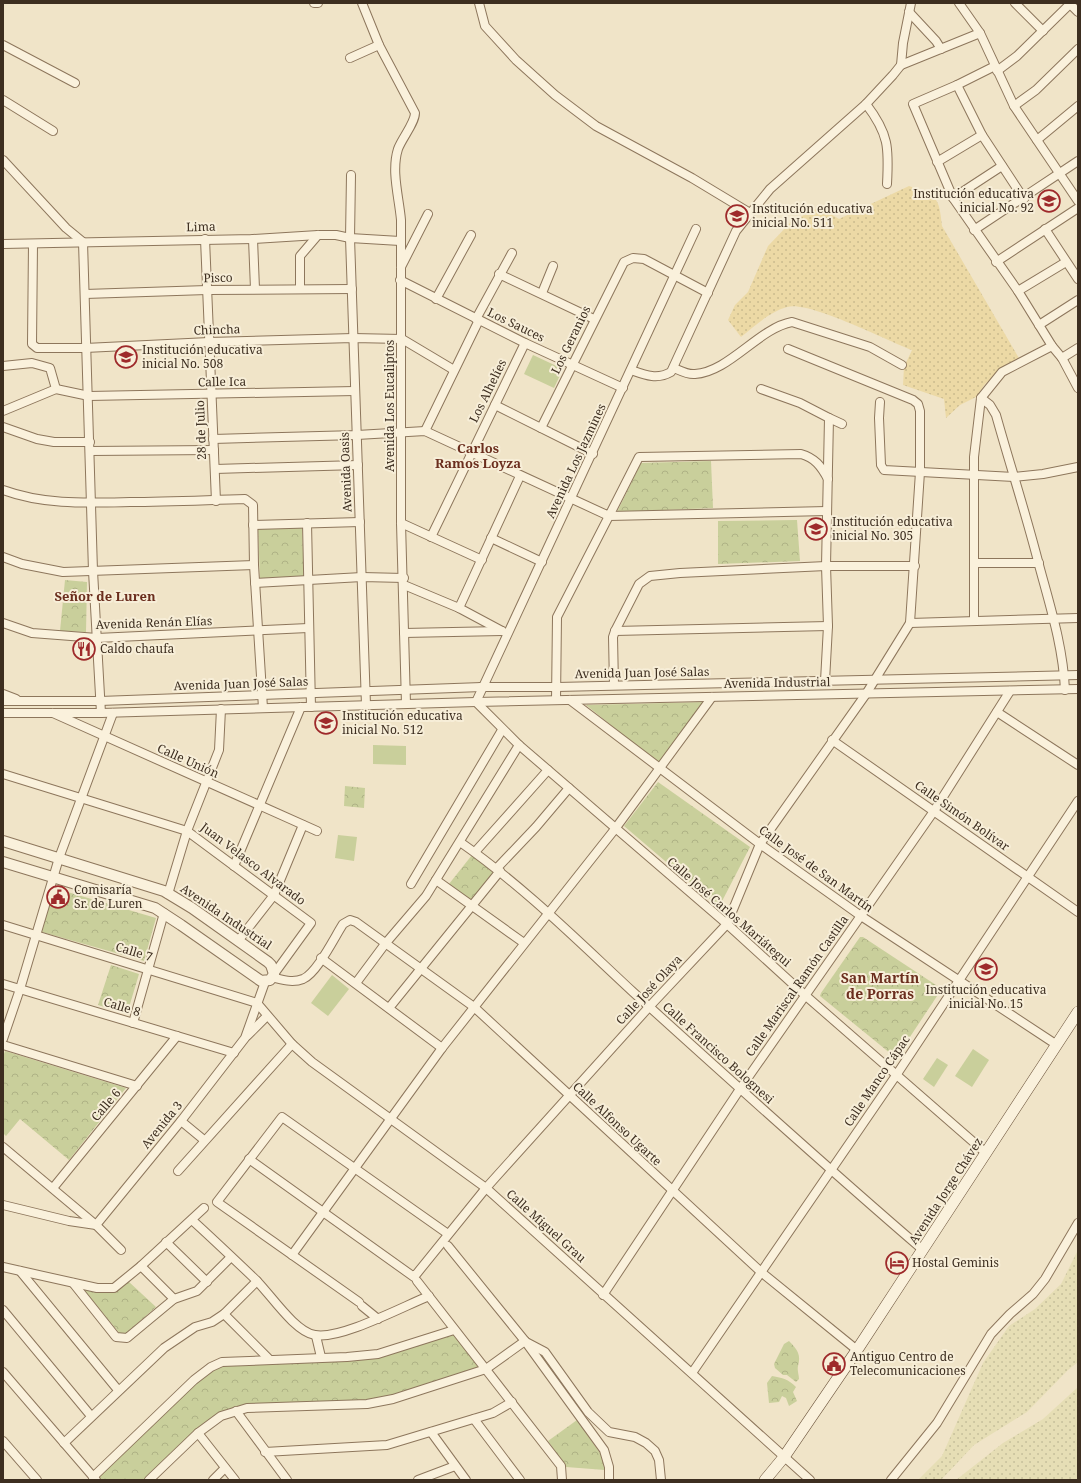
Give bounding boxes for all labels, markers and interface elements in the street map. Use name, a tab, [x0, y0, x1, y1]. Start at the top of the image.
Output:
place label: Institución educativa inicial No. 92	[913, 185, 1034, 216]
school or university icon: Institución educativa inicial No. 92	[1036, 188, 1062, 214]
place label: Institución educativa inicial No. 511	[752, 200, 873, 231]
school or university icon: Institución educativa inicial No. 511	[724, 203, 750, 229]
street label: Lima	[186, 218, 216, 235]
street label: Pisco	[203, 269, 233, 286]
street label: Los Sauces	[485, 303, 548, 346]
street label: Los Geranios	[547, 303, 594, 377]
street label: Chincha	[193, 320, 241, 339]
street label: Avenida Los Eucaliptos	[381, 340, 398, 472]
place label: Institución educativa inicial No. 508	[142, 341, 263, 372]
school or university icon: Institución educativa inicial No. 508	[113, 344, 139, 370]
street label: Los Alhelíes	[465, 356, 510, 425]
street label: Calle Ica	[198, 373, 246, 390]
street label: 28 de Julio	[191, 400, 210, 460]
street label: Avenida Los Jazmines	[541, 401, 610, 521]
street label: Avenida Oasis	[336, 432, 355, 512]
district label: Carlos Ramos Loyza	[435, 439, 521, 472]
place label: Institución educativa inicial No. 305	[832, 513, 953, 544]
school or university icon: Institución educativa inicial No. 305	[803, 516, 829, 542]
district label: Señor de Luren	[54, 587, 156, 605]
street label: Avenida Renán Elías	[95, 612, 213, 633]
restaurant icon: Caldo chaufa	[71, 636, 97, 662]
place label: Caldo chaufa	[100, 640, 175, 657]
street label: Avenida Juan José Salas	[574, 663, 710, 682]
street label: Avenida Juan José Salas	[173, 673, 309, 694]
street label: Avenida Industrial	[724, 673, 831, 692]
place label: Institución educativa inicial No. 512	[342, 707, 463, 738]
school or university icon: Institución educativa inicial No. 512	[313, 710, 339, 736]
street label: Calle Unión	[155, 739, 222, 782]
street label: Calle Simón Bolívar	[911, 776, 1013, 855]
street label: Juan Velasco Alvarado	[196, 818, 309, 909]
street label: Calle José de San Martín	[756, 821, 877, 916]
street label: Calle José Carlos Mariátegui	[664, 853, 795, 970]
street label: Avenida Industrial	[177, 880, 275, 954]
place label: Comisaría Sr. de Luren	[74, 881, 143, 912]
public building icon: Comisaría Sr. de Luren	[45, 884, 71, 910]
street label: Calle Mariscal Ramón Castilla	[741, 911, 852, 1060]
street label: Calle 7	[114, 938, 155, 965]
street label: Calle José Olaya	[612, 951, 686, 1028]
school or university icon: Institución educativa inicial No. 15	[973, 956, 999, 982]
district label: San Martín de Porras	[841, 968, 919, 1003]
place label: Institución educativa inicial No. 15	[926, 981, 1047, 1012]
street label: Calle 8	[102, 993, 143, 1020]
street label: Calle Francisco Bolognesi	[659, 998, 778, 1107]
street label: Calle Manco Cápac	[840, 1032, 914, 1130]
street label: Calle Alfonso Ugarte	[569, 1078, 666, 1169]
street label: Calle 6	[87, 1085, 124, 1125]
street label: Avenida 3	[137, 1097, 186, 1152]
street label: Avenida Jorge Chávez	[905, 1134, 986, 1247]
street label: Calle Miguel Grau	[503, 1185, 590, 1266]
hotel icon: Hostal Geminis	[884, 1250, 910, 1276]
place label: Hostal Geminis	[912, 1254, 999, 1271]
place label: Antiguo Centro de Telecomunicaciones	[850, 1348, 966, 1379]
public building icon: Antiguo Centro de Telecomunicaciones	[821, 1351, 847, 1377]

